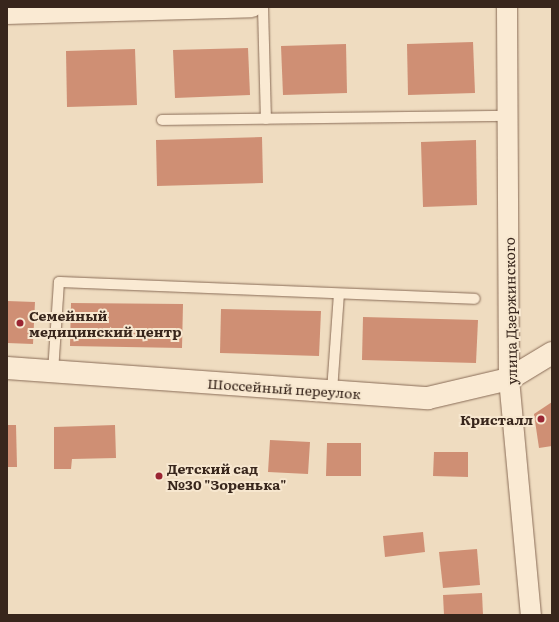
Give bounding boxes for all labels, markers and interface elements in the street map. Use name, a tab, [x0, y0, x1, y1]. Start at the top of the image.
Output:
street label: улица Дзержинского	[500, 237, 520, 385]
place label: Семейный медицинский центр	[29, 307, 181, 340]
marker: Семейный медицинский центр	[14, 317, 26, 329]
street label: Шоссейный переулок	[207, 374, 361, 402]
place label: Кристалл	[460, 411, 533, 427]
marker: Кристалл	[536, 414, 546, 424]
place label: Детский сад №30 "Зоренька"	[167, 460, 286, 492]
marker: Детский сад №30 "Зоренька"	[154, 471, 164, 481]

